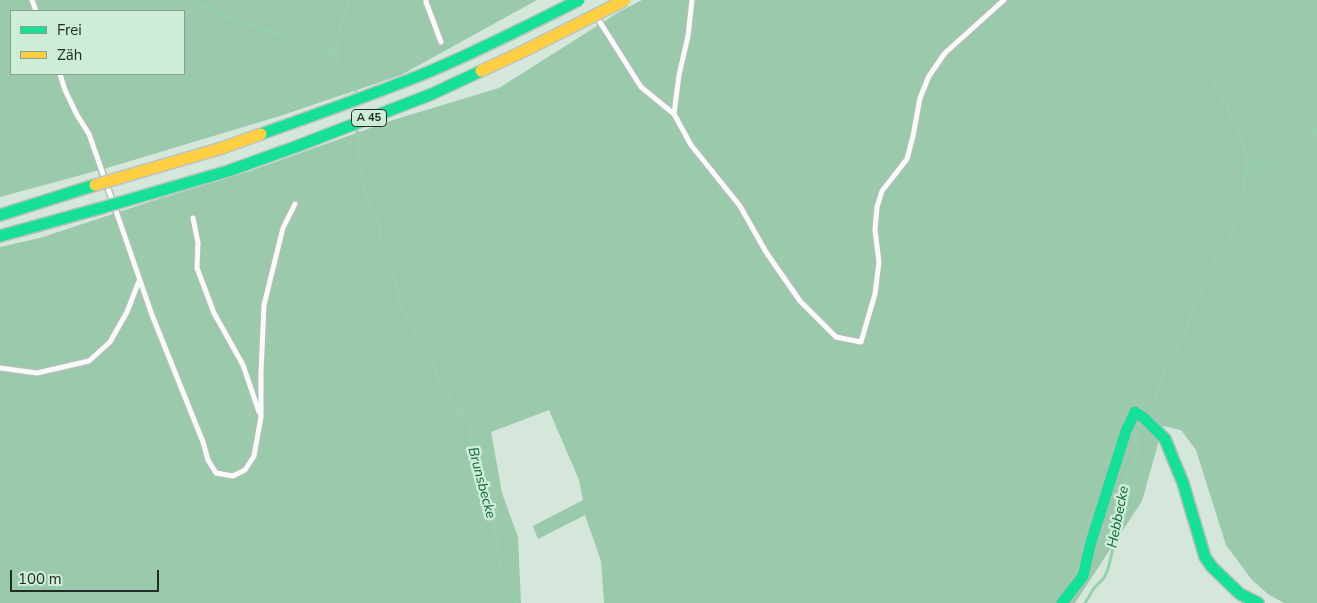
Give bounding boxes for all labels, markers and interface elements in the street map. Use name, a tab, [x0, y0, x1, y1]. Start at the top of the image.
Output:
legend	[10, 10, 185, 75]
text: Frei	[57, 20, 82, 40]
text: Zäh	[57, 45, 82, 65]
road number: A 45	[352, 110, 386, 126]
water label: Brunsbecke	[463, 445, 499, 521]
water label: Hebbecke	[1105, 485, 1133, 549]
scale bar	[12, 560, 161, 592]
text: 100 m	[18, 569, 62, 589]

